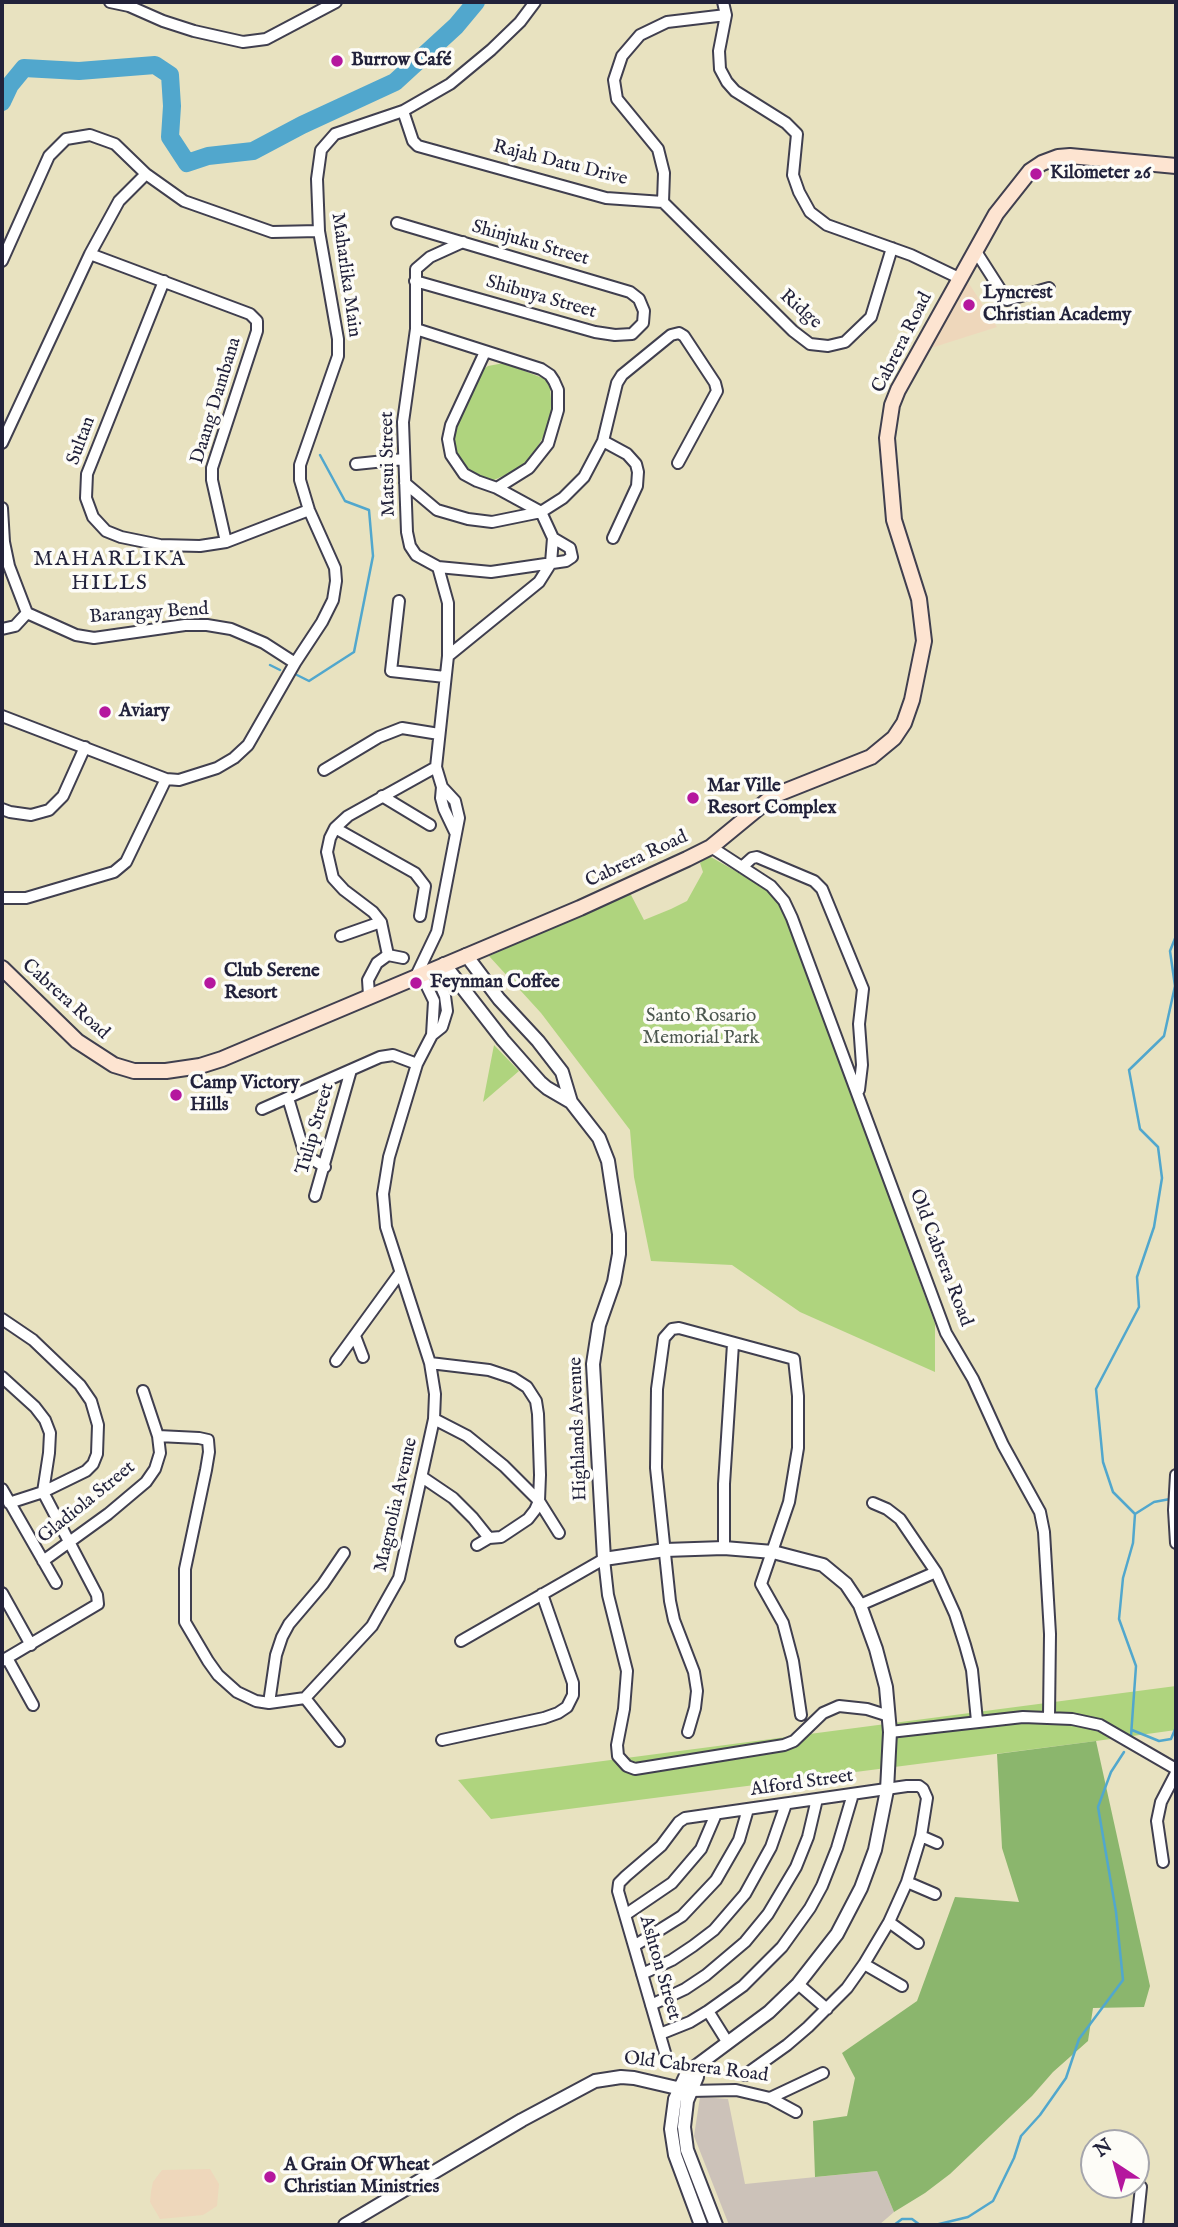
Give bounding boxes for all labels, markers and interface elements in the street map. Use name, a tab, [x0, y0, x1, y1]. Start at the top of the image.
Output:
place label: Burrow Café	[351, 50, 451, 72]
marker: Burrow Café	[329, 53, 345, 69]
street label: Rajah Datu Drive	[490, 136, 630, 192]
place label: Kilometer 26	[1050, 163, 1151, 185]
marker: Kilometer 26	[1028, 166, 1044, 182]
street label: Maharlika Main	[325, 211, 365, 339]
street label: Shinjuku Street	[469, 216, 591, 272]
street label: Shibuya Street	[483, 271, 599, 325]
place label: Lyncrest Christian Academy	[983, 283, 1131, 327]
street label: Ridge	[774, 285, 826, 335]
street label: Cabrera Road	[868, 289, 938, 397]
marker: Lyncrest Christian Academy	[961, 297, 977, 313]
street label: Daang Dambana	[187, 335, 247, 467]
street label: Matsui Street	[377, 411, 401, 517]
street label: Sultan	[63, 414, 101, 468]
district label: MAHARLIKA HILLS	[34, 548, 186, 598]
street label: Barangay Bend	[89, 598, 209, 630]
place label: Aviary	[119, 701, 169, 723]
marker: Aviary	[97, 704, 113, 720]
place label: Mar Ville Resort Complex	[707, 776, 836, 820]
marker: Mar Ville Resort Complex	[685, 790, 701, 806]
street label: Cabrera Road	[582, 826, 692, 894]
street label: Cabrera Road	[17, 955, 113, 1045]
place label: Club Serene Resort	[224, 961, 320, 1005]
place label: Feynman Coffee	[430, 972, 560, 994]
marker: Club Serene Resort	[202, 975, 218, 991]
marker: Feynman Coffee	[408, 975, 424, 991]
park label: Santo Rosario Memorial Park	[643, 1006, 759, 1050]
place label: Camp Victory Hills	[190, 1073, 299, 1117]
street label: Tulip Street	[292, 1081, 340, 1177]
marker: Camp Victory Hills	[168, 1087, 184, 1103]
street label: Old Cabrera Road	[903, 1186, 977, 1330]
street label: Highlands Avenue	[565, 1356, 593, 1502]
street label: Magnolia Avenue	[370, 1436, 424, 1574]
street label: Gladiola Street	[34, 1457, 140, 1549]
street label: Alford Street	[749, 1766, 855, 1802]
street label: Ashton Street	[633, 1913, 685, 2023]
street label: Old Cabrera Road	[623, 2048, 769, 2088]
north arrow	[1080, 2129, 1150, 2199]
text: N	[1090, 2134, 1118, 2163]
place label: A Grain Of Wheat Christian Ministries	[284, 2155, 439, 2199]
marker: A Grain Of Wheat Christian Ministries	[262, 2169, 278, 2185]

